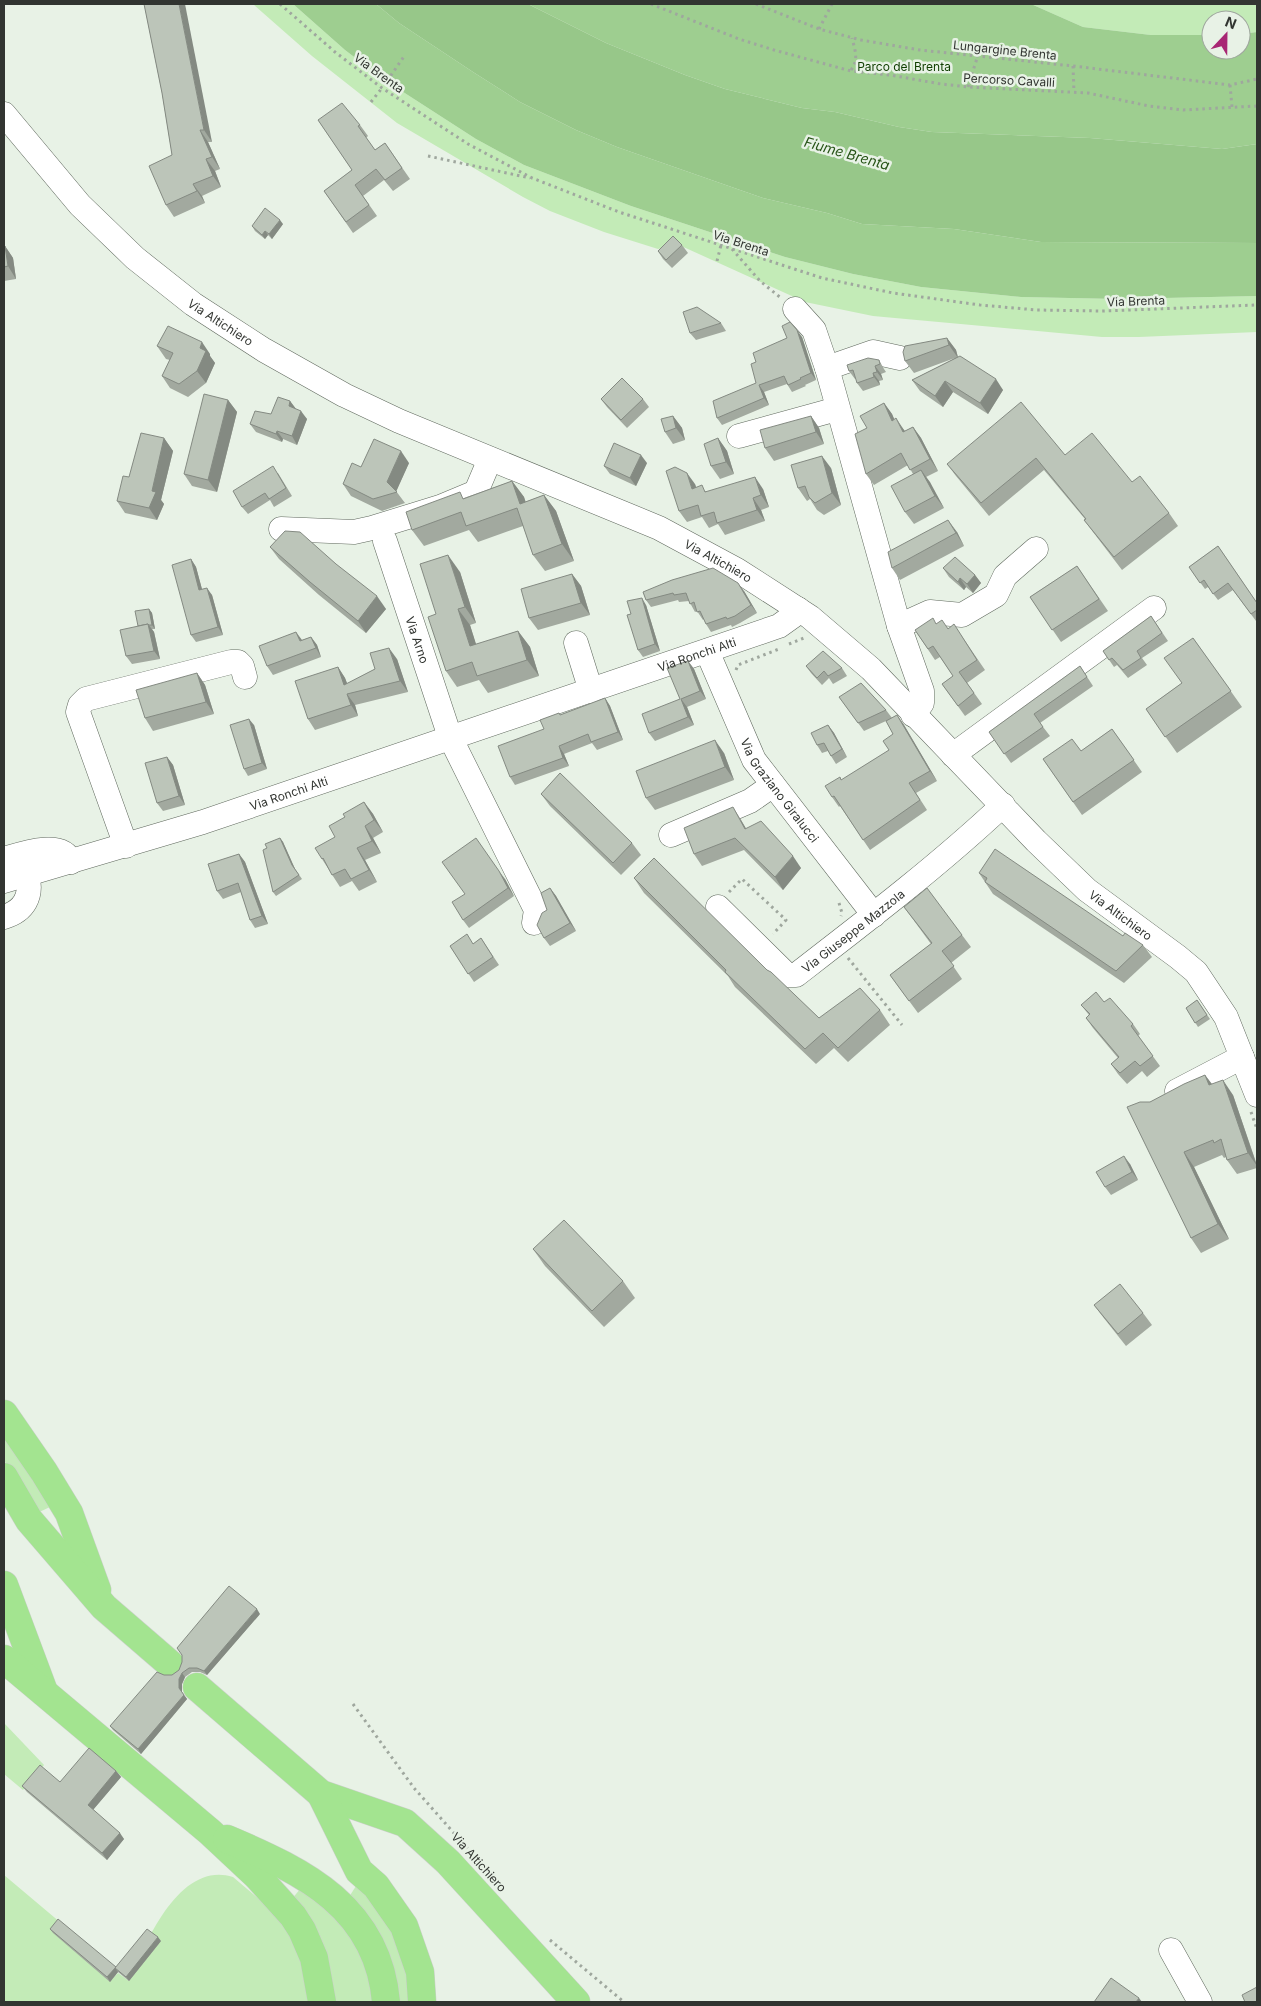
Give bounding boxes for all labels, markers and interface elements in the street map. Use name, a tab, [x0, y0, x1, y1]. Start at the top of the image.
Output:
north arrow	[1201, 10, 1251, 60]
text: N	[1223, 13, 1239, 32]
street label: Lungargine Brenta	[952, 37, 1058, 63]
street label: Via Brenta	[351, 50, 407, 96]
park label: Parco del Brenta	[857, 59, 951, 74]
street label: Percorso Cavalli	[963, 70, 1055, 90]
water label: Fiume Brenta	[802, 133, 892, 173]
street label: Via Brenta	[711, 227, 771, 259]
street label: Via Brenta	[1107, 292, 1165, 310]
street label: Via Altichiero	[185, 295, 256, 349]
street label: Via Altichiero	[682, 536, 755, 585]
street label: Via Arno	[403, 614, 433, 665]
street label: Via Ronchi Alti	[656, 634, 738, 674]
street label: Via Graziano Giralucci	[738, 736, 822, 845]
street label: Via Ronchi Alti	[248, 773, 330, 813]
street label: Via Giuseppe Mazzola	[798, 886, 907, 975]
street label: Via Altichiero	[1086, 887, 1155, 943]
street label: Via Altichiero	[448, 1829, 510, 1895]

